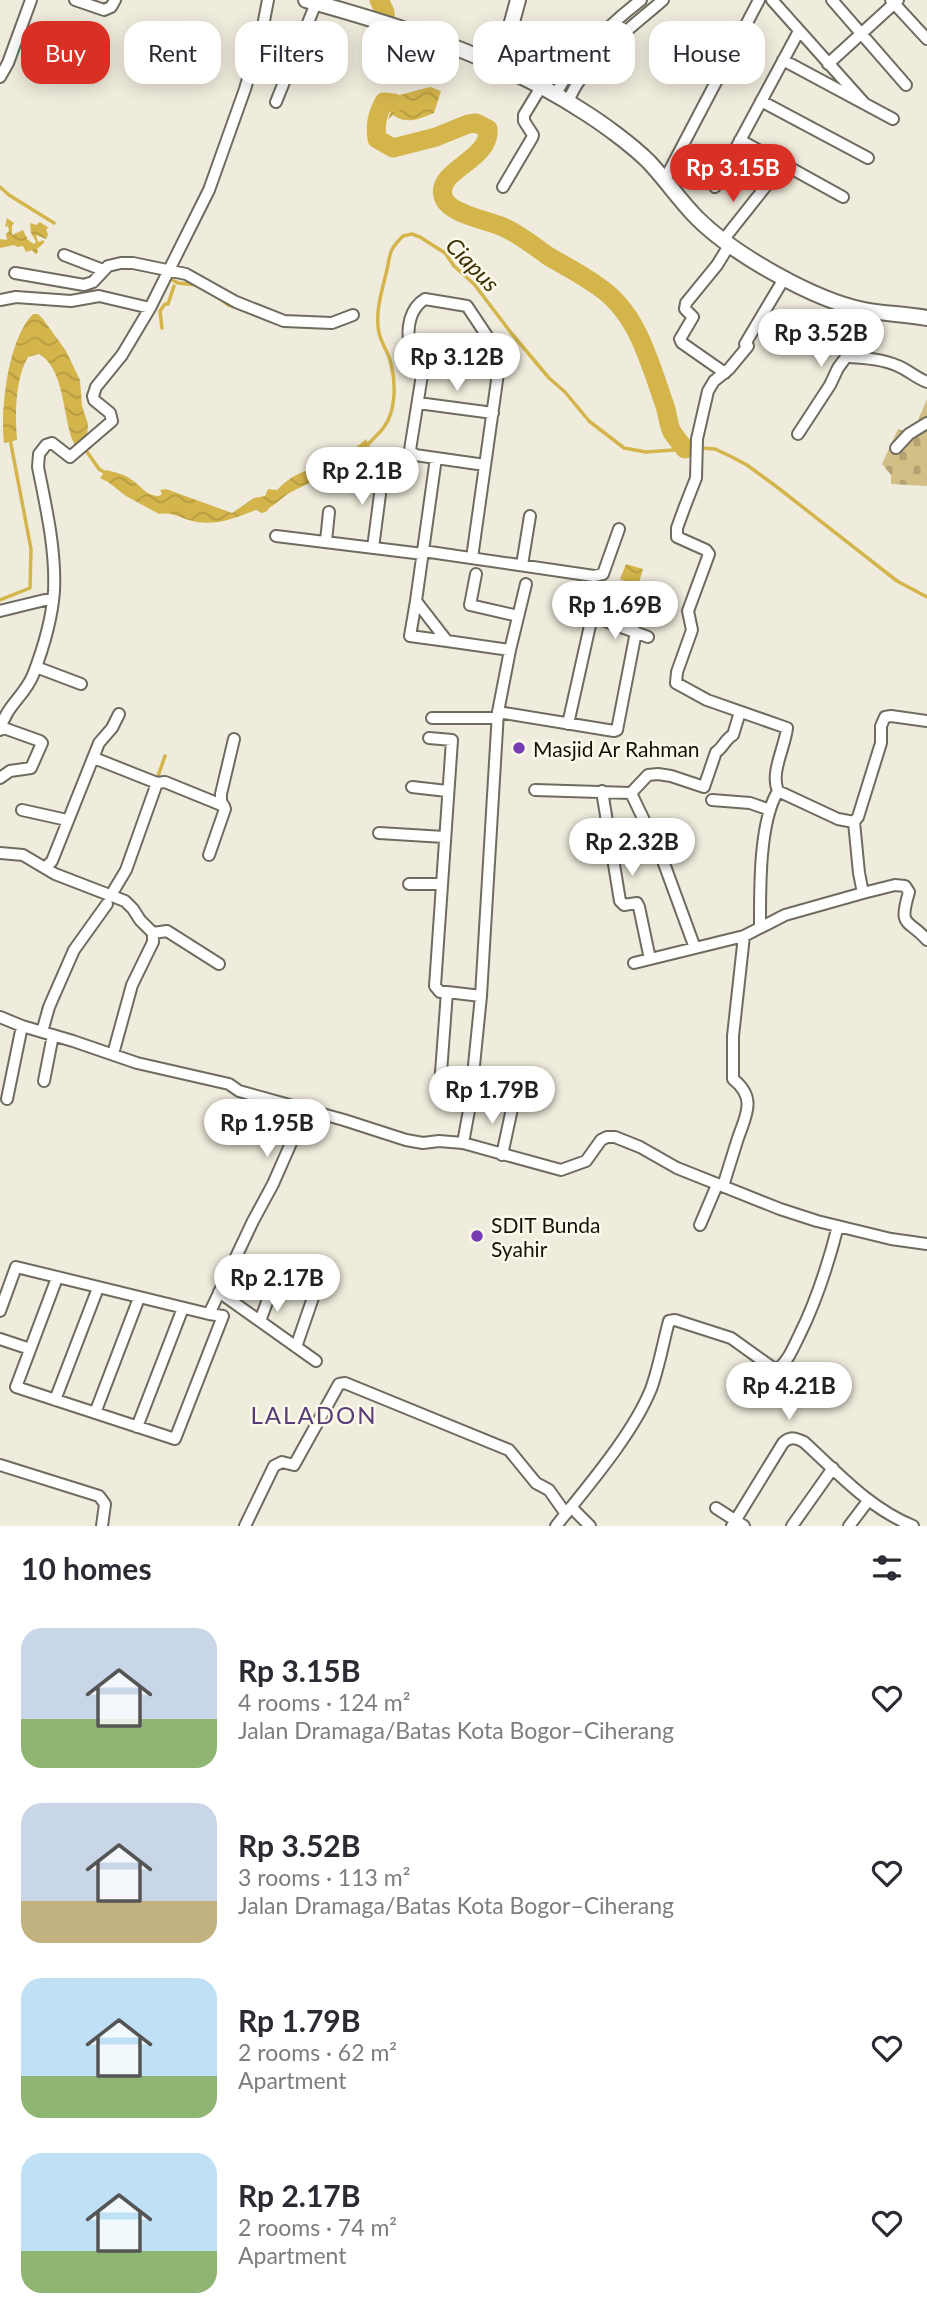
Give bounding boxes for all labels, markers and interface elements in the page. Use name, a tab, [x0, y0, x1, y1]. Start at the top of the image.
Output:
chip: Buy	[21, 21, 110, 84]
chip: Rent	[124, 21, 221, 84]
chip: Filters	[235, 21, 348, 84]
chip: New	[362, 21, 459, 84]
chip: Apartment	[473, 21, 635, 84]
chip: House	[649, 21, 765, 84]
pin: Rp 3.15B	[661, 144, 805, 204]
text: Rp 3.15B	[686, 153, 780, 181]
water label: Ciapus	[440, 231, 506, 297]
pin: Rp 3.52B	[749, 310, 893, 369]
text: Rp 3.52B	[774, 318, 868, 346]
pin: Rp 3.12B	[385, 334, 529, 393]
text: Rp 3.12B	[410, 342, 504, 370]
pin: Rp 2.1B	[297, 448, 427, 507]
text: Rp 2.1B	[322, 456, 402, 484]
pin: Rp 1.69B	[543, 582, 687, 641]
text: Rp 1.69B	[568, 590, 662, 618]
place label: Masjid Ar Rahman	[533, 736, 700, 761]
marker: Masjid Ar Rahman	[511, 740, 527, 756]
pin: Rp 2.32B	[560, 818, 704, 878]
text: Rp 2.32B	[585, 827, 679, 855]
pin: Rp 1.79B	[420, 1066, 564, 1126]
text: Rp 1.79B	[445, 1075, 539, 1103]
pin: Rp 1.95B	[195, 1100, 339, 1159]
text: Rp 1.95B	[220, 1108, 314, 1136]
place label: SDIT Bunda Syahir	[491, 1212, 600, 1261]
marker: SDIT Bunda Syahir	[469, 1228, 485, 1244]
pin: Rp 2.17B	[205, 1254, 349, 1314]
text: Rp 2.17B	[230, 1263, 324, 1291]
pin: Rp 4.21B	[717, 1362, 861, 1422]
text: Rp 4.21B	[742, 1371, 836, 1399]
district label: LALADON	[251, 1400, 377, 1429]
icon: filters	[868, 1549, 906, 1587]
text: 10 homes	[21, 1550, 152, 1586]
text: Rp 3.15B	[238, 1652, 361, 1688]
icon: home	[77, 1656, 161, 1740]
icon: heart	[868, 1679, 906, 1717]
text: 4 rooms · 124 m²	[238, 1688, 410, 1716]
text: Jalan Dramaga/Batas Kota Bogor–Ciherang	[238, 1716, 674, 1744]
text: Rp 3.52B	[238, 1827, 361, 1863]
icon: home	[77, 1831, 161, 1915]
icon: heart	[868, 1854, 906, 1892]
text: 3 rooms · 113 m²	[238, 1863, 410, 1891]
text: Jalan Dramaga/Batas Kota Bogor–Ciherang	[238, 1891, 674, 1919]
text: Rp 1.79B	[238, 2002, 361, 2038]
icon: home	[77, 2006, 161, 2090]
icon: heart	[868, 2029, 906, 2067]
text: 2 rooms · 62 m²	[238, 2038, 397, 2066]
text: Apartment	[238, 2066, 346, 2094]
text: Rp 2.17B	[238, 2177, 361, 2213]
icon: home	[77, 2181, 161, 2265]
icon: heart	[868, 2204, 906, 2242]
text: 2 rooms · 74 m²	[238, 2213, 397, 2241]
text: Apartment	[238, 2241, 346, 2269]

